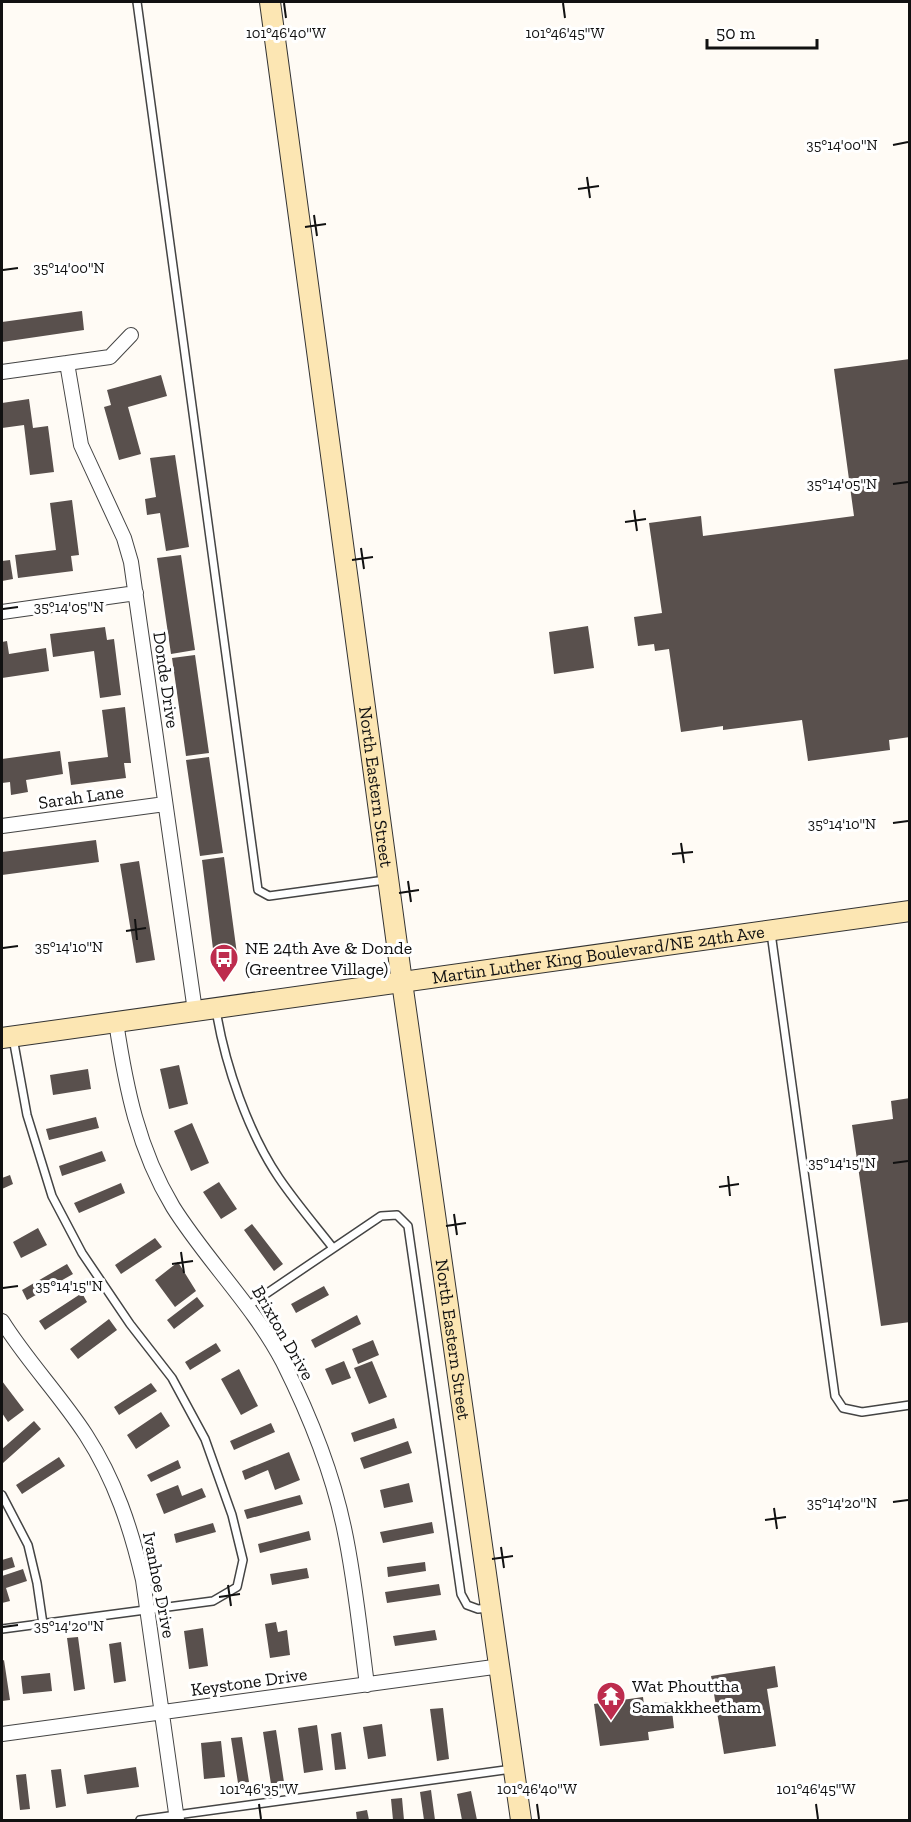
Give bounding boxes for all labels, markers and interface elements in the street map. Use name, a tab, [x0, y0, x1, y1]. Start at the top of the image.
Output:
scale bar	[707, 12, 816, 50]
text: 50 m	[716, 22, 756, 44]
text: 101°46'40"W	[246, 24, 326, 42]
text: 101°46'45"W	[526, 24, 604, 42]
text: 35°14'00"N	[806, 136, 878, 154]
text: 35°14'00"N	[33, 259, 105, 277]
text: 35°14'05"N	[807, 475, 877, 493]
text: 35°14'05"N	[34, 598, 104, 616]
street label: Donde Drive	[148, 630, 184, 730]
street label: North Eastern Street	[354, 705, 397, 869]
street label: Sarah Lane	[37, 780, 125, 814]
text: 35°14'10"N	[808, 815, 876, 833]
street label: Martin Luther King Boulevard/NE 24th Ave	[431, 920, 766, 989]
place label: NE 24th Ave & Donde (Greentree Village)	[245, 937, 412, 980]
text: 35°14'10"N	[35, 938, 103, 956]
bus stop icon: NE 24th Ave & Donde (Greentree Village)	[208, 942, 240, 984]
text: 35°14'15"N	[808, 1154, 876, 1172]
street label: North Eastern Street	[430, 1258, 475, 1422]
text: 35°14'15"N	[35, 1277, 103, 1295]
street label: Brixton Drive	[247, 1282, 319, 1384]
text: 35°14'20"N	[807, 1494, 877, 1512]
street label: Ivanhoe Drive	[138, 1530, 180, 1640]
text: 35°14'20"N	[34, 1617, 104, 1635]
street label: Keystone Drive	[189, 1663, 309, 1701]
place label: Wat Phouttha Samakkheetham	[632, 1675, 762, 1718]
temple icon: Wat Phouttha Samakkheetham	[595, 1680, 627, 1722]
text: 101°46'35"W	[220, 1780, 298, 1798]
text: 101°46'40"W	[497, 1780, 577, 1798]
text: 101°46'45"W	[777, 1780, 855, 1798]

